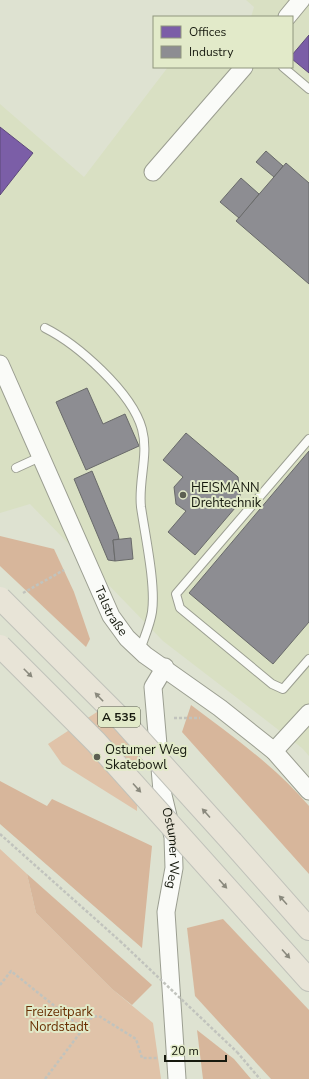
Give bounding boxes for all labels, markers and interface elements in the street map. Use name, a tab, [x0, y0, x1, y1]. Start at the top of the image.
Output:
legend	[153, 16, 293, 68]
text: Offices	[189, 24, 227, 40]
text: Industry	[189, 44, 234, 60]
place label: HEISMANN Drehtechnik	[191, 479, 262, 512]
marker: HEISMANN Drehtechnik	[178, 490, 188, 500]
street label: Talstraße	[90, 583, 132, 640]
one-way arrow	[23, 668, 33, 678]
one-way arrow	[94, 692, 104, 701]
road number: A 535	[98, 707, 140, 727]
place label: Ostumer Weg Skatebowl	[105, 741, 187, 774]
marker: Ostumer Weg Skatebowl	[92, 752, 102, 762]
one-way arrow	[132, 782, 141, 793]
street label: Ostumer Weg	[157, 806, 183, 890]
one-way arrow	[201, 808, 210, 818]
one-way arrow	[219, 879, 228, 890]
one-way arrow	[279, 895, 288, 904]
one-way arrow	[281, 950, 290, 959]
park label: Freizeitpark Nordstadt	[25, 1003, 93, 1036]
scale bar	[165, 1037, 226, 1063]
text: 20 m	[171, 1043, 199, 1059]

